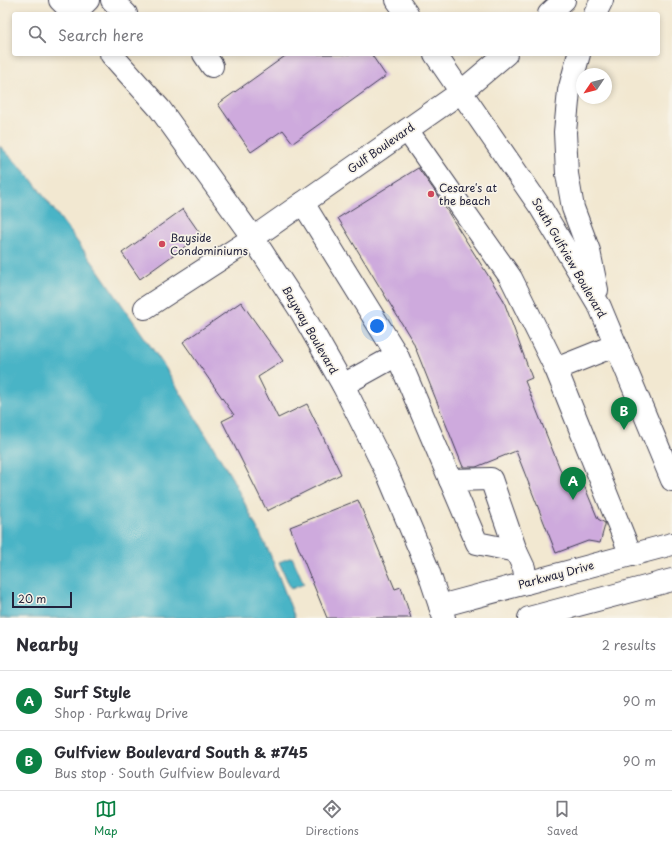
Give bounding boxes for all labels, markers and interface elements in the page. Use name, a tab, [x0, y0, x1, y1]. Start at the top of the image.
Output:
search box	[12, 12, 660, 56]
icon: search	[26, 23, 48, 45]
text: Search here	[58, 23, 144, 46]
north arrow	[576, 68, 612, 104]
street label: Gulf Boulevard	[344, 118, 418, 177]
place label: Cesare's at the beach	[439, 179, 497, 209]
marker: Cesare's at the beach	[426, 189, 436, 199]
street label: South Gulfview Boulevard	[528, 195, 611, 321]
place label: Bayside Condominiums	[170, 229, 248, 259]
marker: Bayside Condominiums	[157, 239, 167, 249]
street label: Bayway Boulevard	[278, 283, 343, 377]
your location	[367, 316, 387, 336]
pin: B	[611, 397, 637, 430]
pin: A	[560, 467, 586, 500]
street label: Parkway Drive	[516, 556, 596, 593]
scale bar	[12, 590, 72, 609]
text: 20 m	[18, 590, 46, 607]
text: Nearby	[16, 631, 78, 657]
text: 2 results	[602, 635, 656, 654]
text: Surf Style	[54, 680, 131, 703]
text: A	[24, 691, 34, 710]
text: 90 m	[623, 691, 656, 710]
text: Shop · Parkway Drive	[54, 703, 188, 722]
text: Gulfview Boulevard South & #745	[54, 740, 308, 763]
text: B	[25, 751, 33, 770]
text: 90 m	[623, 751, 656, 770]
text: Bus stop · South Gulfview Boulevard	[54, 763, 280, 782]
tab: Map	[94, 798, 117, 839]
tab: Directions	[305, 798, 359, 839]
tab: Saved	[547, 798, 578, 839]

